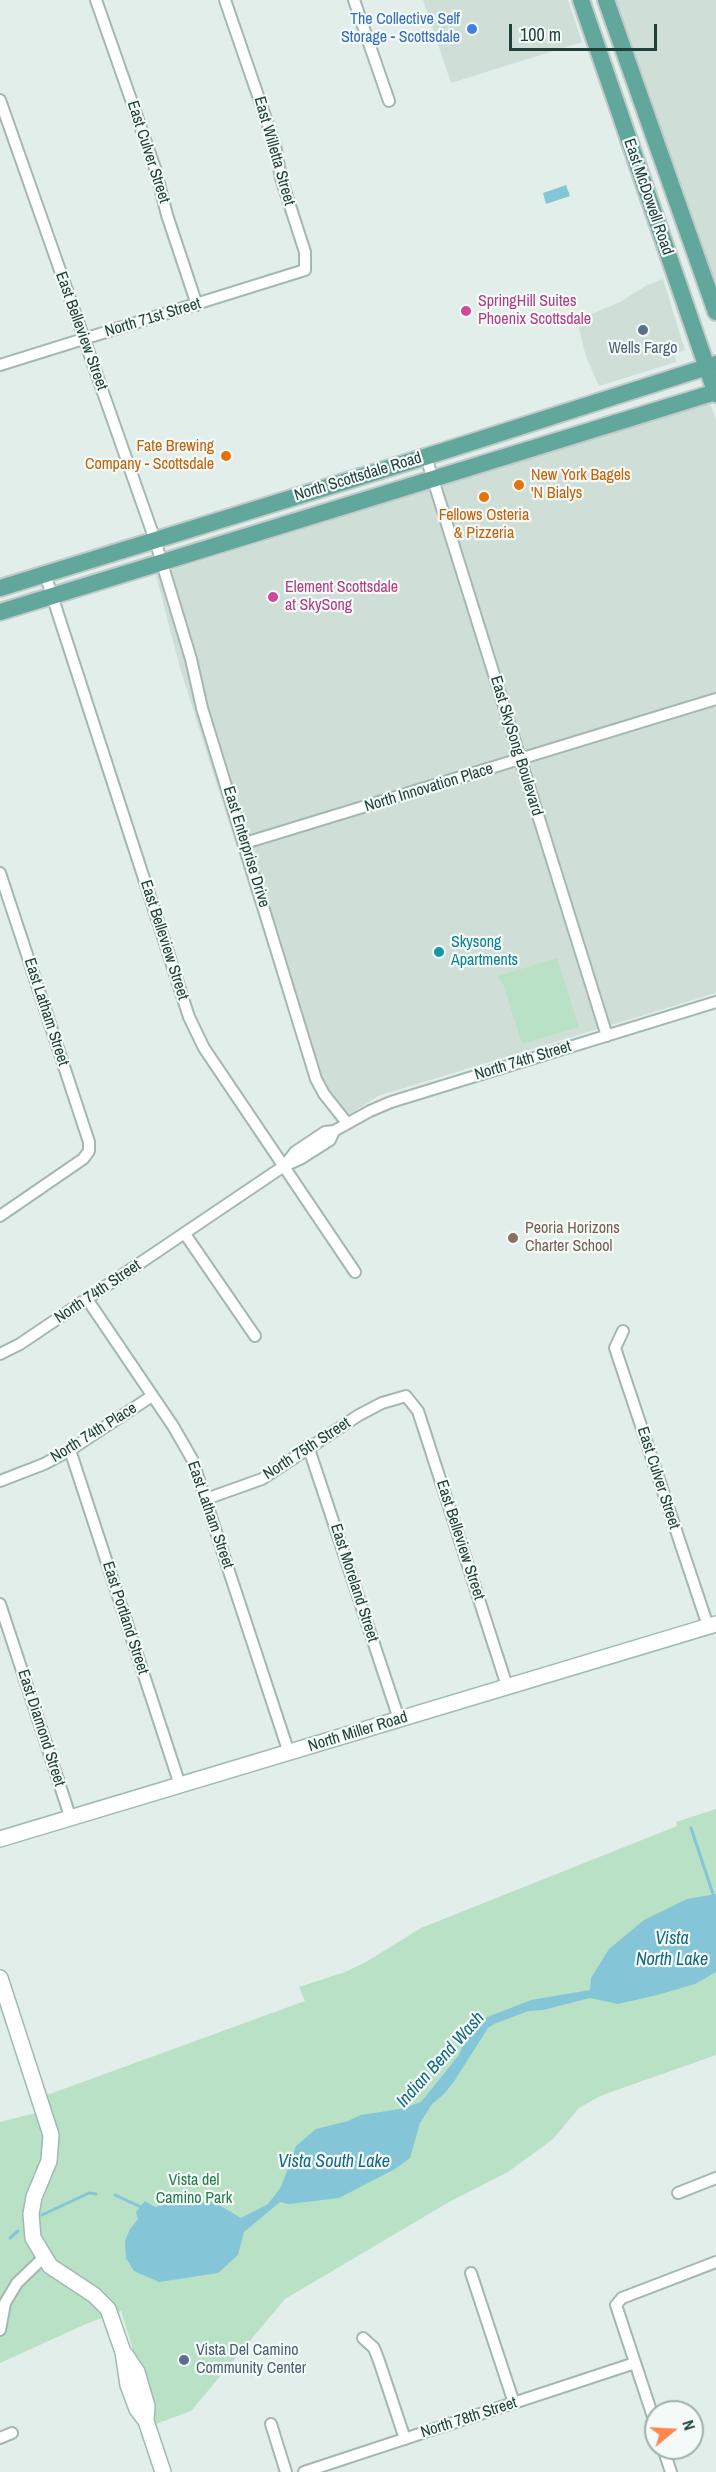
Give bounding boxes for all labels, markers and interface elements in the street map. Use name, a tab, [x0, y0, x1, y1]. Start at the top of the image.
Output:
place label: The Collective Self Storage - Scottsdale	[341, 10, 460, 48]
scale bar	[512, 12, 660, 50]
marker: The Collective Self Storage - Scottsdale	[465, 22, 479, 36]
text: 100 m	[520, 22, 561, 47]
street label: East Willetta Street	[249, 94, 299, 208]
street label: East Culver Street	[122, 98, 174, 206]
street label: East McDowell Road	[619, 136, 677, 258]
street label: East Belleview Street	[51, 269, 111, 393]
place label: SpringHill Suites Phoenix Scottsdale	[478, 292, 591, 330]
street label: North 71st Street	[103, 294, 203, 342]
marker: SpringHill Suites Phoenix Scottsdale	[459, 304, 473, 318]
marker: Wells Fargo	[636, 323, 650, 337]
place label: Wells Fargo	[608, 339, 678, 359]
place label: Fate Brewing Company - Scottsdale	[85, 437, 214, 475]
marker: Fate Brewing Company - Scottsdale	[219, 449, 233, 463]
street label: North Scottsdale Road	[292, 449, 424, 505]
place label: New York Bagels 'N Bialys	[531, 466, 631, 504]
marker: New York Bagels 'N Bialys	[512, 478, 526, 492]
marker: Fellows Osteria & Pizzeria	[477, 490, 491, 504]
place label: Fellows Osteria & Pizzeria	[439, 506, 529, 544]
place label: Element Scottsdale at SkySong	[285, 578, 398, 616]
marker: Element Scottsdale at SkySong	[266, 590, 280, 604]
street label: East SkySong Boulevard	[486, 674, 546, 818]
street label: North Innovation Place	[362, 759, 496, 817]
street label: East Enterprise Drive	[218, 784, 274, 910]
street label: East Belleview Street	[136, 878, 192, 1002]
place label: Skysong Apartments	[451, 933, 518, 971]
marker: Skysong Apartments	[432, 945, 446, 959]
street label: East Latham Street	[20, 956, 72, 1068]
street label: North 74th Street	[472, 1037, 574, 1085]
place label: Peoria Horizons Charter School	[525, 1219, 620, 1257]
marker: Peoria Horizons Charter School	[506, 1231, 520, 1245]
street label: North 74th Street	[51, 1256, 145, 1328]
street label: North 74th Place	[47, 1399, 141, 1467]
street label: North 75th Street	[260, 1414, 354, 1484]
street label: East Culver Street	[632, 1424, 684, 1532]
street label: East Latham Street	[183, 1459, 237, 1571]
street label: East Belleview Street	[432, 1478, 488, 1602]
street label: East Moreland Street	[326, 1521, 382, 1645]
street label: East Portland Street	[98, 1559, 152, 1677]
street label: East Diamond Street	[13, 1667, 69, 1789]
street label: North Miller Road	[306, 1708, 410, 1756]
water label: Vista North Lake	[636, 1928, 708, 1970]
water label: Indian Bend Wash	[392, 2008, 490, 2112]
water label: Vista South Lake	[278, 2151, 390, 2173]
park label: Vista del Camino Park	[156, 2171, 232, 2209]
place label: Vista Del Camino Community Center	[196, 2341, 306, 2379]
marker: Vista Del Camino Community Center	[177, 2353, 191, 2367]
street label: North 78th Street	[419, 2393, 519, 2443]
north arrow	[644, 2400, 704, 2460]
text: N	[677, 2417, 701, 2433]

